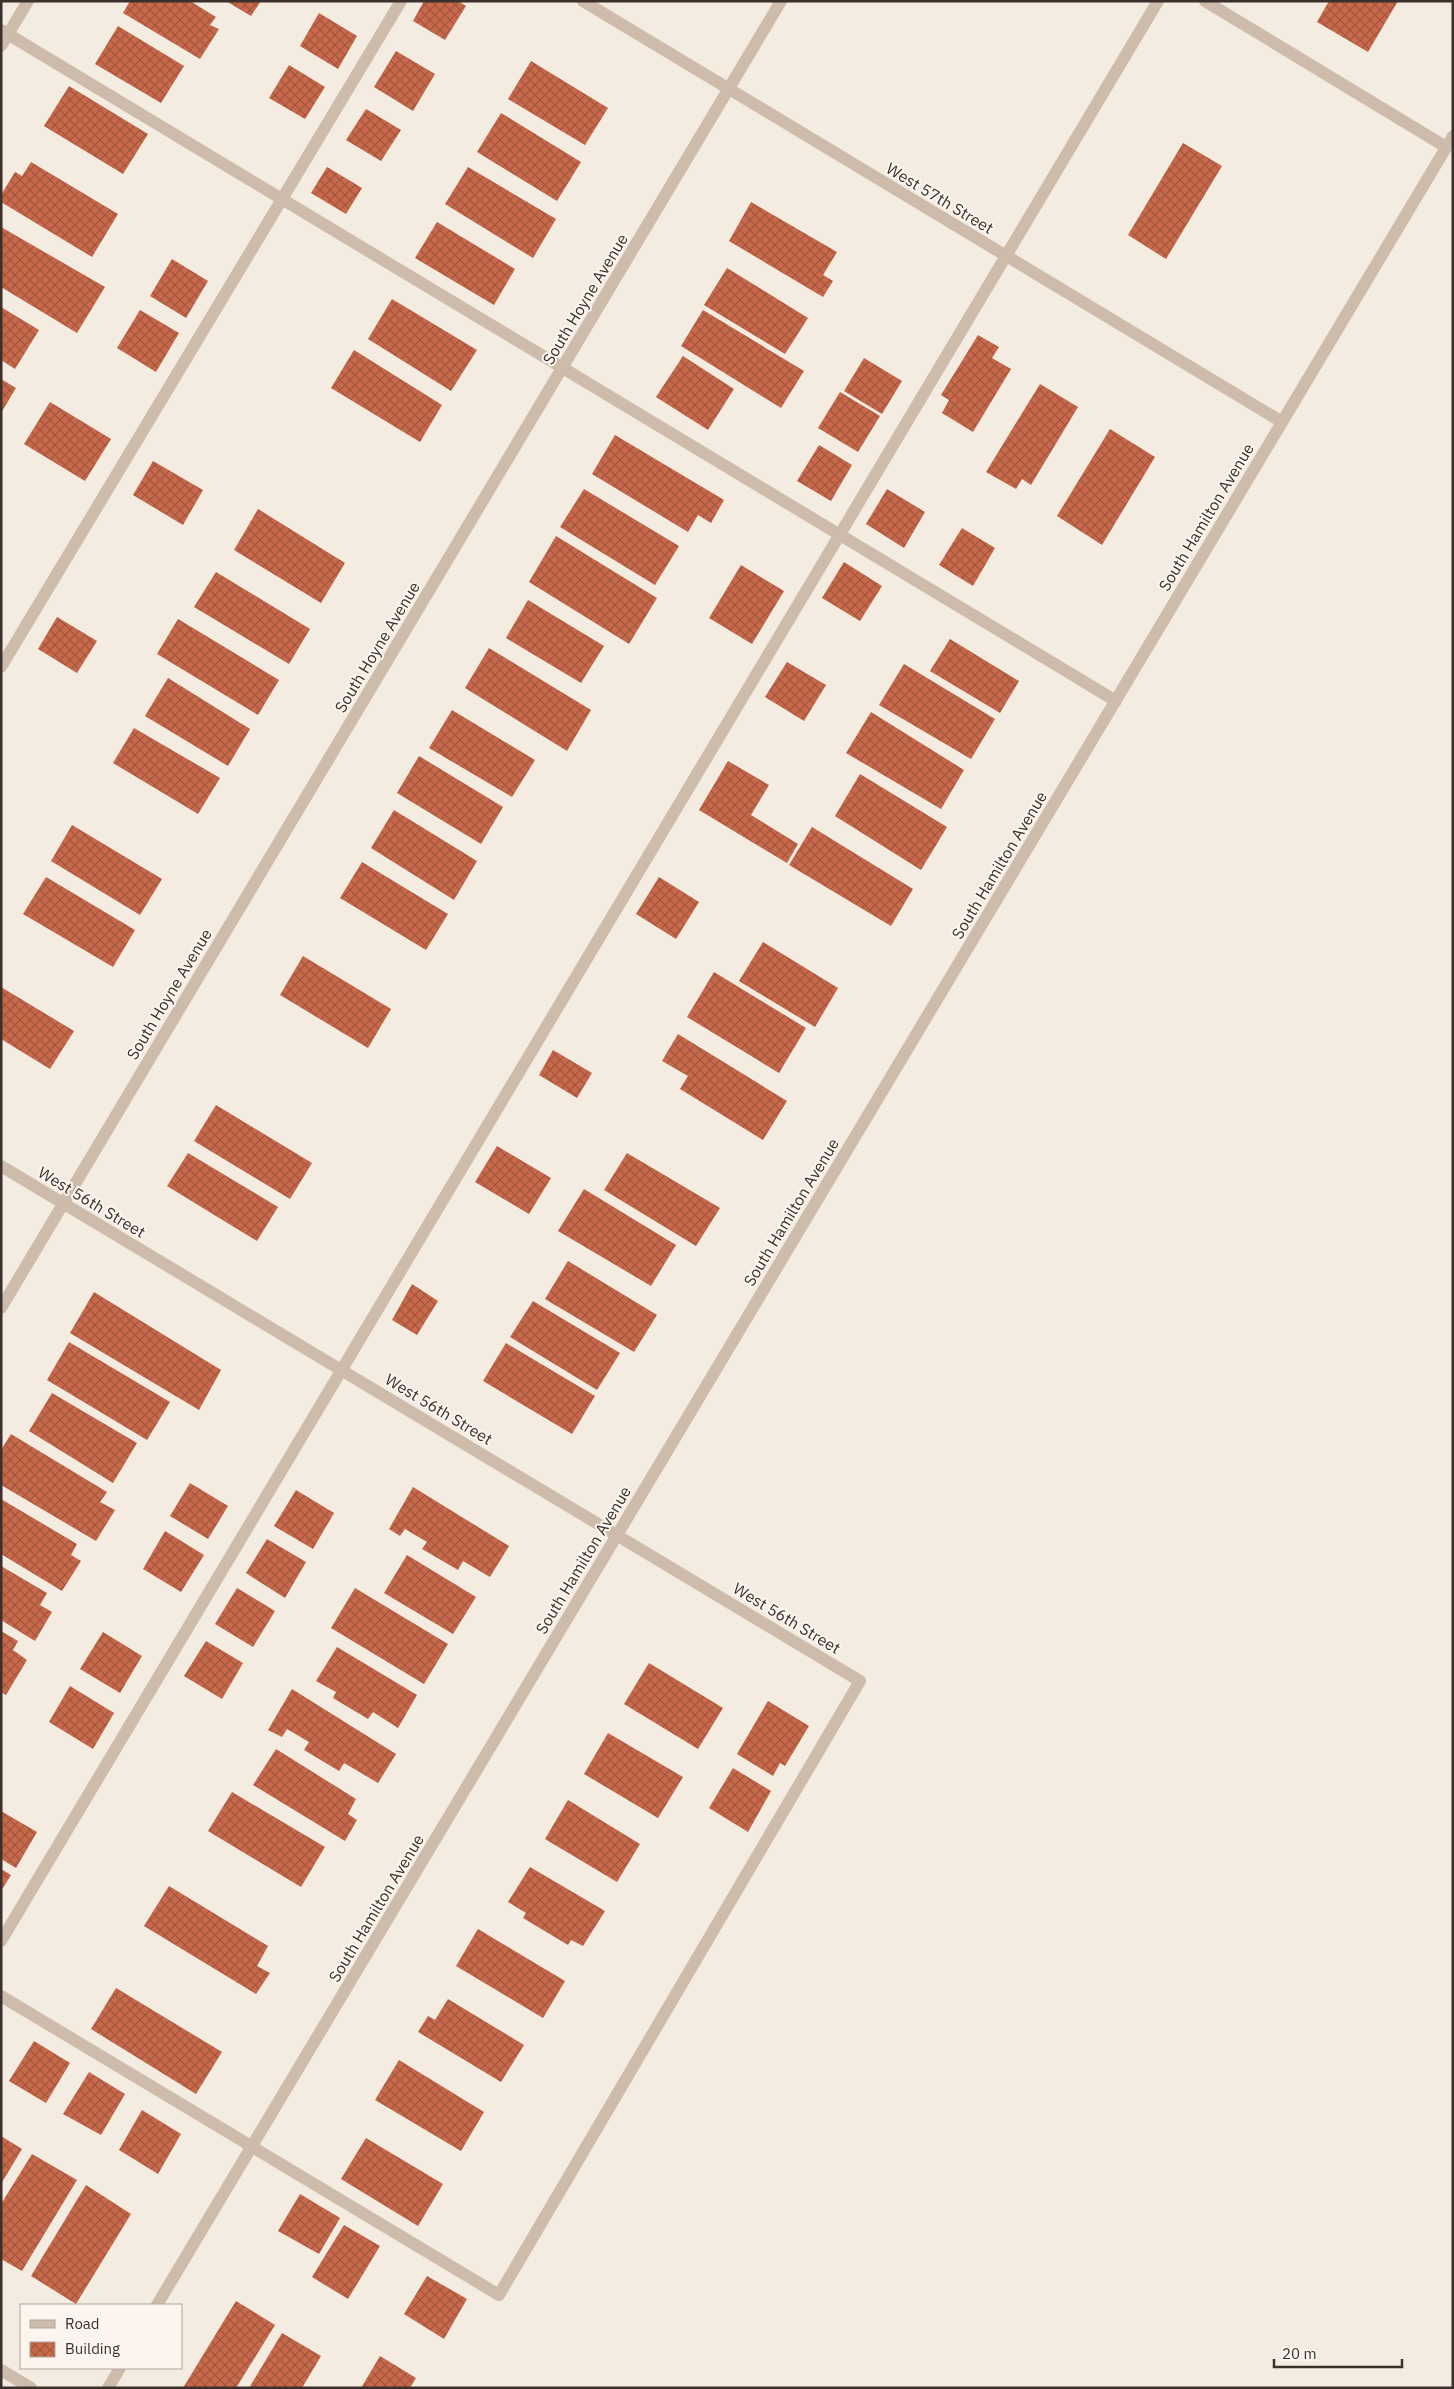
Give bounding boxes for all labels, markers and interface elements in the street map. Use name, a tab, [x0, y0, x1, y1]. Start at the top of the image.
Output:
street label: West 57th Street	[883, 158, 997, 238]
street label: South Hoyne Avenue	[538, 230, 632, 368]
street label: South Hamilton Avenue	[1154, 439, 1258, 594]
street label: South Hoyne Avenue	[330, 578, 424, 716]
street label: South Hamilton Avenue	[947, 787, 1051, 942]
street label: South Hoyne Avenue	[122, 925, 216, 1063]
street label: South Hamilton Avenue	[739, 1134, 843, 1289]
street label: West 56th Street	[35, 1162, 149, 1242]
street label: West 56th Street	[382, 1369, 496, 1449]
street label: South Hamilton Avenue	[531, 1482, 635, 1637]
street label: West 56th Street	[730, 1578, 844, 1658]
street label: South Hamilton Avenue	[324, 1830, 428, 1985]
legend	[20, 2304, 182, 2369]
text: Road	[65, 2314, 100, 2333]
scale bar	[1274, 2336, 1402, 2368]
text: Building	[65, 2339, 120, 2358]
text: 20 m	[1282, 2344, 1317, 2363]

